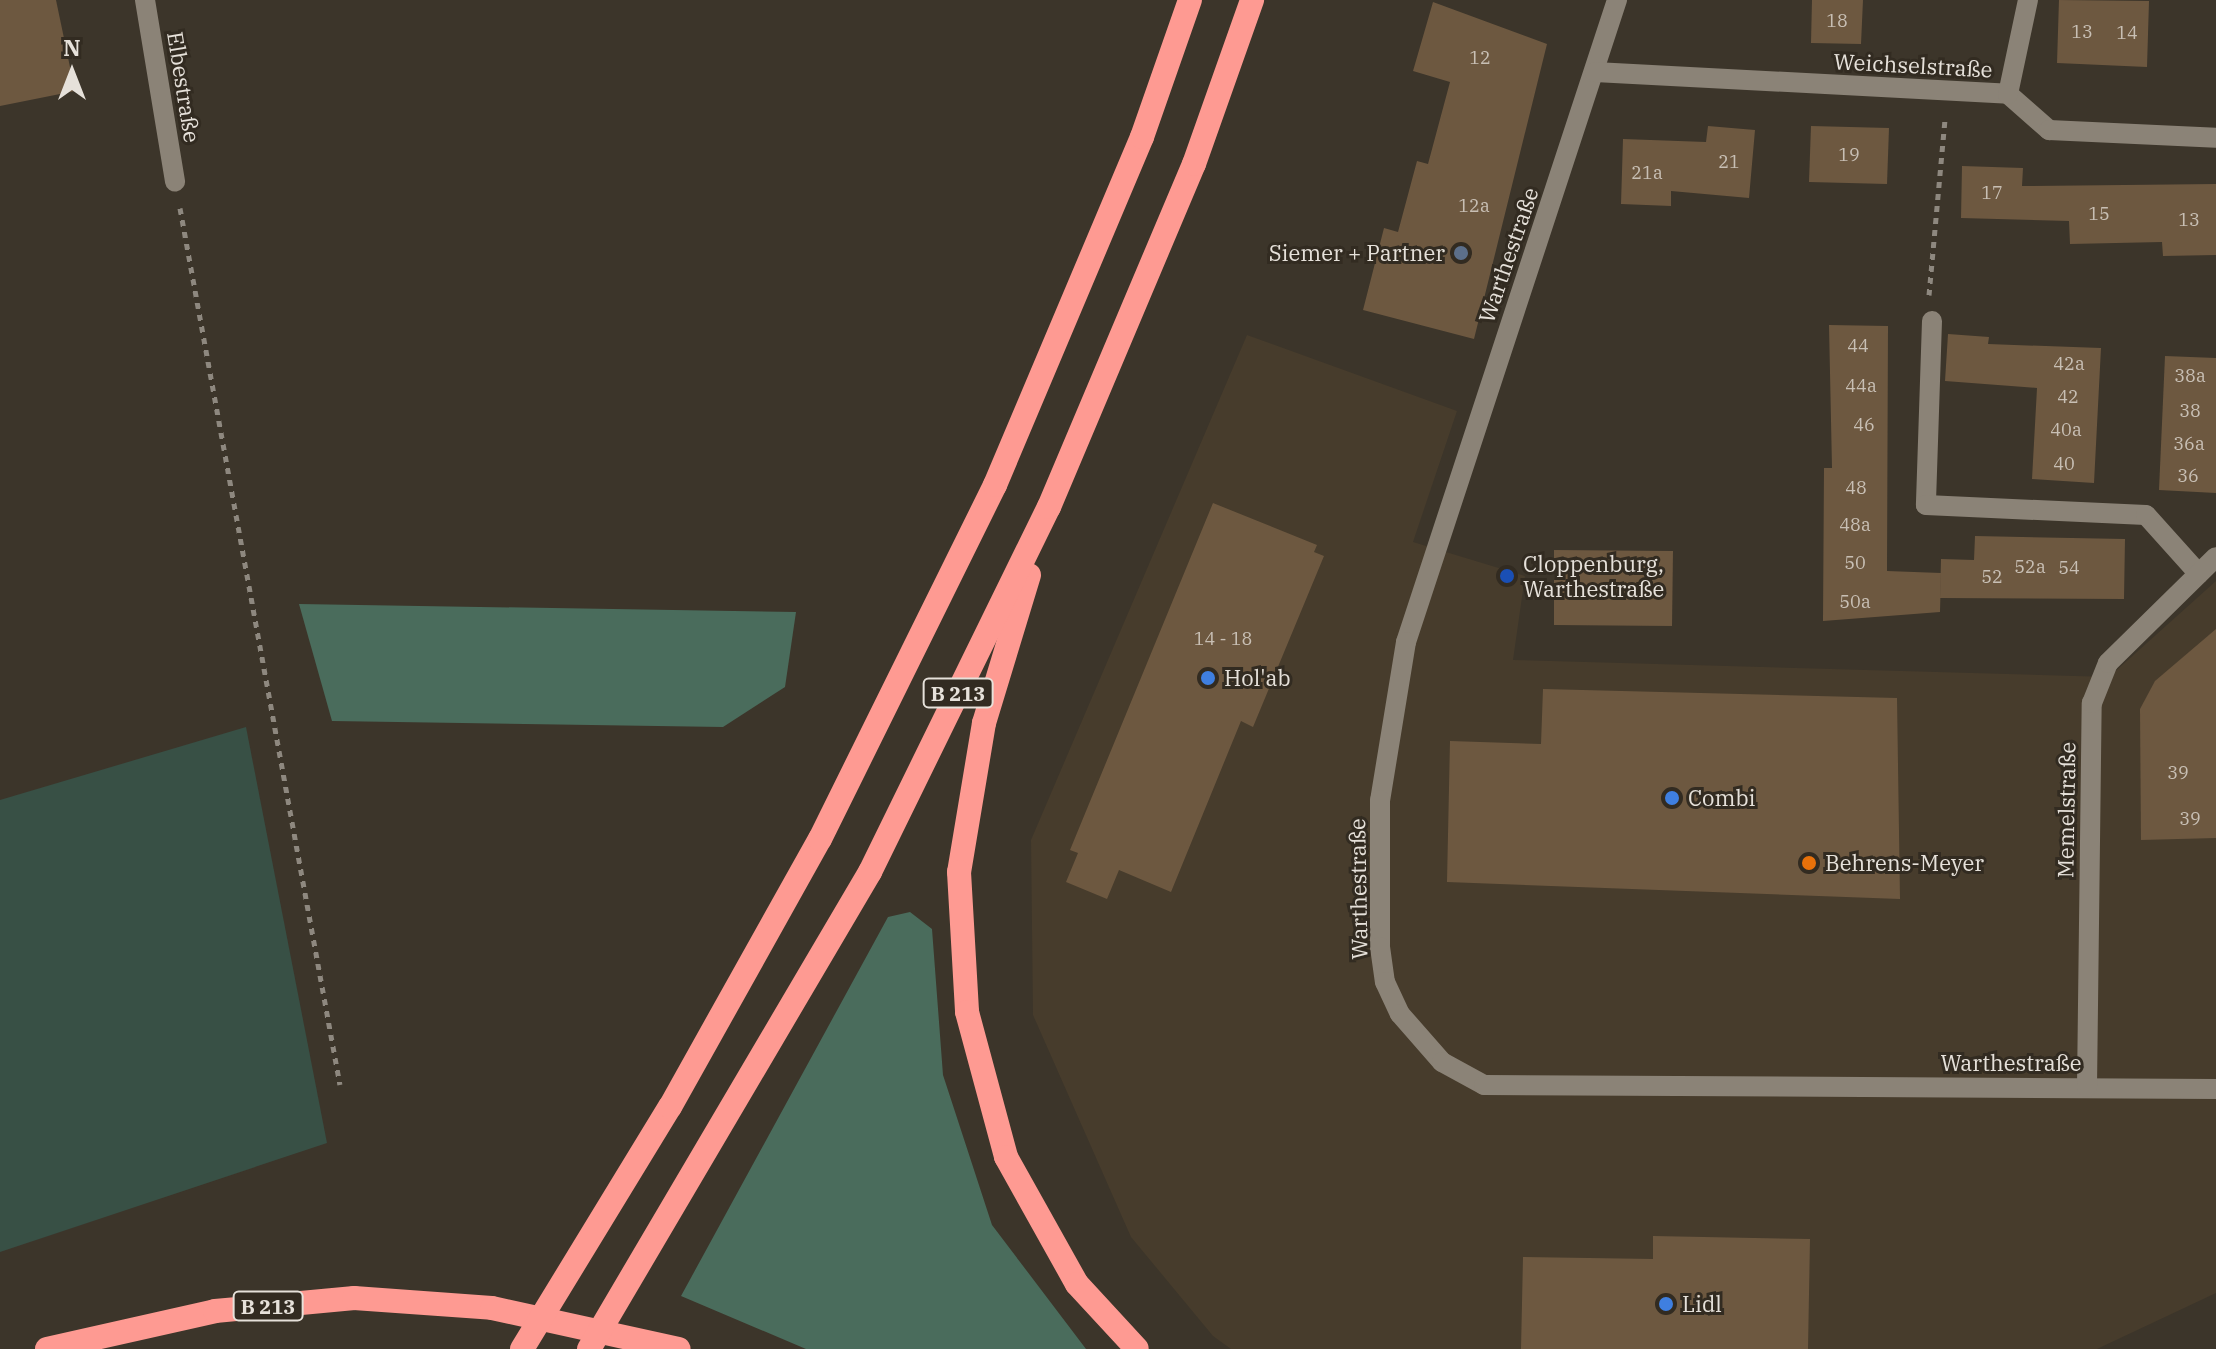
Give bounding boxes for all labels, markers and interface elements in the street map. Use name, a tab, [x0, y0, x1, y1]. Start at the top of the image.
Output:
house number: 18	[1826, 10, 1848, 32]
house number: 13	[2071, 21, 2093, 43]
house number: 14	[2116, 22, 2138, 44]
street label: Elbestraße	[162, 30, 206, 144]
north arrow	[32, 32, 112, 112]
text: N	[63, 33, 81, 62]
house number: 12	[1469, 47, 1491, 69]
street label: Weichselstraße	[1833, 48, 1993, 82]
house number: 19	[1838, 144, 1860, 166]
house number: 21	[1718, 151, 1740, 173]
house number: 21a	[1631, 162, 1663, 184]
house number: 17	[1981, 182, 2003, 204]
street label: Warthestraße	[1473, 184, 1543, 326]
house number: 12a	[1458, 195, 1490, 217]
house number: 15	[2088, 203, 2110, 225]
house number: 13	[2178, 209, 2200, 231]
place label: Siemer + Partner	[1269, 240, 1445, 266]
marker: Siemer + Partner	[1452, 244, 1470, 262]
house number: 44	[1847, 335, 1869, 357]
house number: 42a	[2053, 353, 2085, 375]
house number: 38a	[2174, 365, 2206, 387]
house number: 44a	[1845, 375, 1877, 397]
house number: 42	[2057, 386, 2079, 408]
house number: 38	[2179, 400, 2201, 422]
house number: 46	[1853, 414, 1875, 436]
house number: 40a	[2050, 419, 2082, 441]
house number: 36a	[2173, 433, 2205, 455]
house number: 40	[2053, 453, 2075, 475]
house number: 36	[2177, 465, 2199, 487]
house number: 48	[1845, 477, 1867, 499]
house number: 48a	[1839, 514, 1871, 536]
place label: Cloppenburg, Warthestraße	[1523, 550, 1664, 602]
house number: 50	[1844, 552, 1866, 574]
house number: 52a	[2014, 556, 2046, 578]
house number: 54	[2058, 557, 2080, 579]
house number: 52	[1981, 566, 2003, 588]
marker: Cloppenburg, Warthestraße	[1498, 567, 1516, 585]
house number: 50a	[1839, 591, 1871, 613]
house number: 14 - 18	[1194, 628, 1252, 650]
place label: Hol'ab	[1224, 665, 1291, 691]
marker: Hol'ab	[1199, 669, 1217, 687]
road number: B 213	[922, 677, 994, 709]
street label: Memelstraße	[2052, 742, 2080, 878]
house number: 39	[2167, 762, 2189, 784]
place label: Combi	[1688, 785, 1756, 811]
marker: Combi	[1663, 789, 1681, 807]
house number: 39	[2179, 808, 2201, 830]
street label: Warthestraße	[1344, 818, 1372, 960]
place label: Behrens-Meyer	[1825, 850, 1984, 876]
marker: Behrens-Meyer	[1800, 854, 1818, 872]
street label: Warthestraße	[1940, 1050, 2082, 1076]
road number: B 213	[232, 1290, 304, 1322]
place label: Lidl	[1682, 1291, 1722, 1317]
marker: Lidl	[1657, 1295, 1675, 1313]

